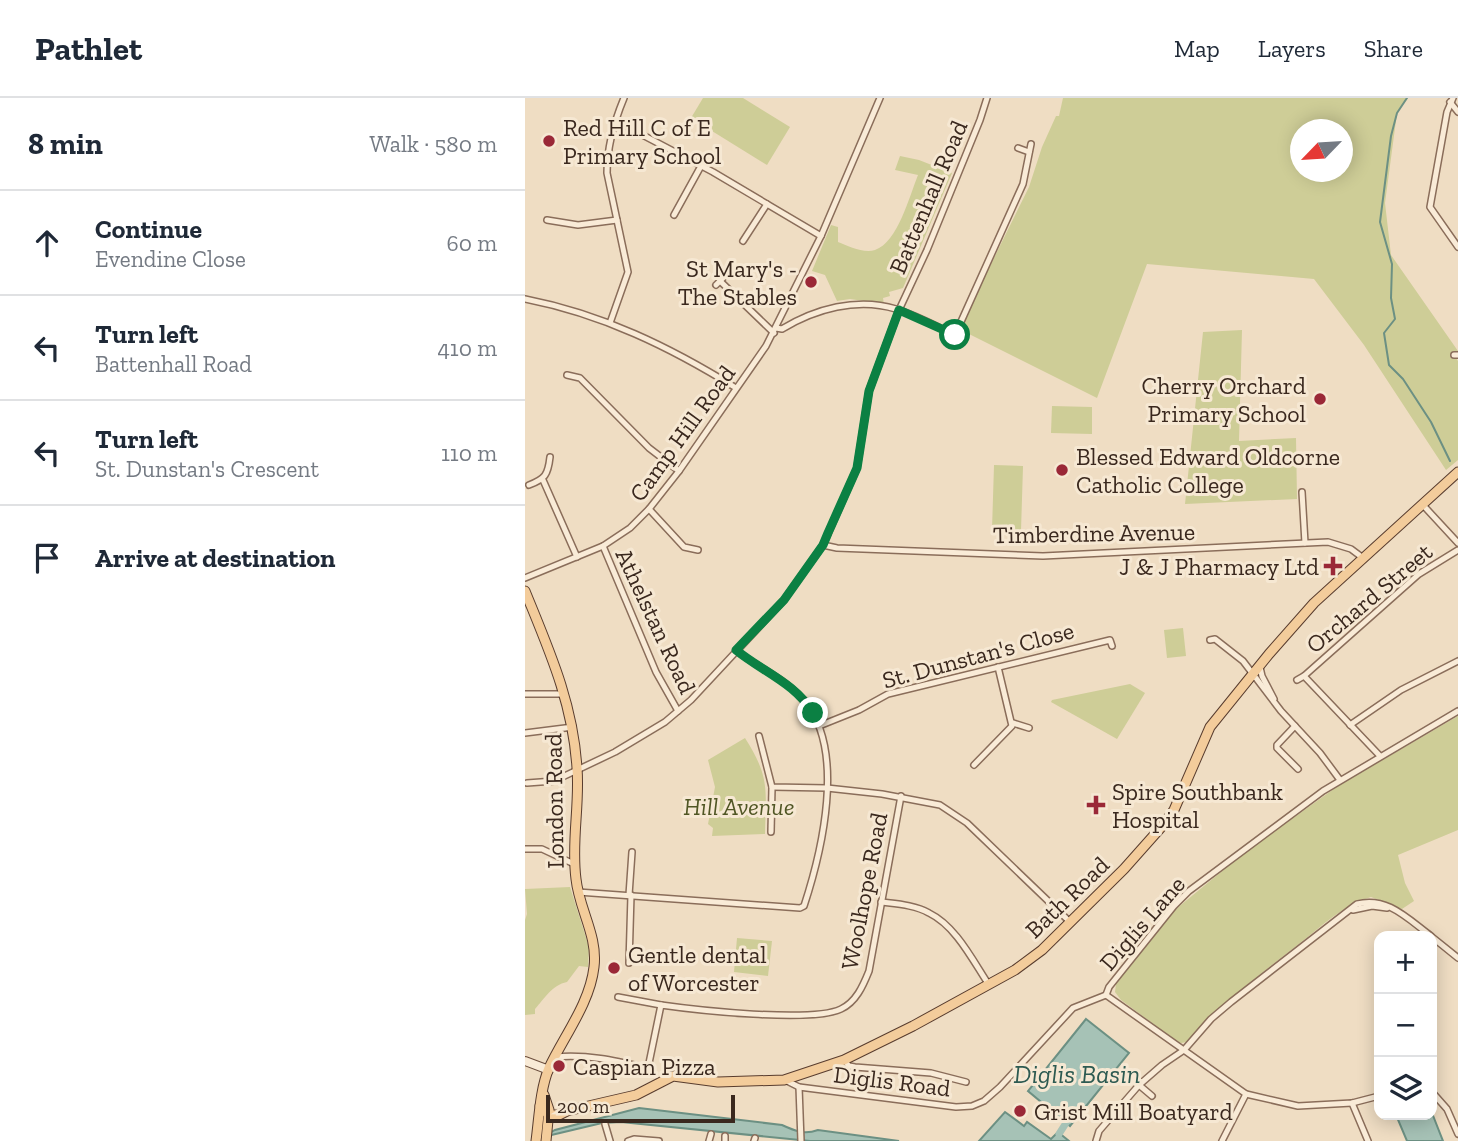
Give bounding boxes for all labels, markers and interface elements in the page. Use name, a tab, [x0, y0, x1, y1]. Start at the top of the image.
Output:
text: Pathlet	[35, 29, 142, 68]
text: Map	[1174, 34, 1220, 63]
text: Layers	[1258, 34, 1326, 63]
text: Share	[1364, 34, 1423, 63]
place label: Red Hill C of E Primary School	[563, 113, 721, 170]
street label: Battenhall Road	[883, 116, 973, 278]
north arrow	[1290, 119, 1353, 182]
text: 8 min	[28, 126, 103, 162]
text: Walk · 580 m	[369, 130, 497, 158]
marker: Red Hill C of E Primary School	[541, 133, 557, 149]
text: Continue	[95, 213, 202, 245]
icon: ahead	[28, 224, 66, 262]
text: 60 m	[446, 229, 497, 257]
text: Evendine Close	[95, 245, 246, 273]
place label: St Mary's - The Stables	[678, 254, 797, 311]
marker: St Mary's - The Stables	[803, 274, 819, 290]
text: Turn left	[95, 318, 198, 350]
route start	[939, 319, 970, 350]
icon: left	[28, 329, 66, 367]
text: 410 m	[437, 334, 497, 362]
text: Battenhall Road	[95, 350, 252, 378]
street label: Camp Hill Road	[623, 359, 741, 507]
place label: Cherry Orchard Primary School	[1142, 371, 1306, 428]
marker: Cherry Orchard Primary School	[1312, 391, 1328, 407]
text: Turn left	[95, 423, 198, 455]
icon: left	[28, 434, 66, 472]
text: 110 m	[441, 439, 497, 467]
place label: Blessed Edward Oldcorne Catholic College	[1076, 442, 1340, 499]
text: St. Dunstan's Crescent	[95, 455, 319, 483]
marker: Blessed Edward Oldcorne Catholic College	[1054, 462, 1070, 478]
street label: Timberdine Avenue	[993, 517, 1195, 549]
street label: Orchard Street	[1300, 537, 1438, 659]
icon: arrive	[28, 539, 66, 577]
text: Arrive at destination	[95, 542, 335, 574]
street label: Athelstan Road	[610, 544, 702, 698]
place label: J & J Pharmacy Ltd	[1119, 552, 1319, 581]
marker: J & J Pharmacy Ltd	[1325, 558, 1341, 574]
street label: St. Dunstan's Close	[879, 615, 1077, 695]
route end	[797, 697, 828, 728]
street label: London Road	[538, 733, 570, 869]
place label: Spire Southbank Hospital	[1112, 777, 1284, 834]
park label: Hill Avenue	[684, 792, 794, 821]
marker: Spire Southbank Hospital	[1086, 795, 1106, 815]
street label: Woolhope Road	[835, 810, 893, 972]
street label: Bath Road	[1019, 850, 1115, 944]
street label: Diglis Lane	[1093, 870, 1191, 976]
map controls	[1374, 931, 1437, 1120]
button: +	[1374, 931, 1437, 994]
place label: Gentle dental of Worcester	[628, 940, 767, 997]
marker: Gentle dental of Worcester	[606, 960, 622, 976]
button: −	[1374, 994, 1437, 1057]
place label: Caspian Pizza	[573, 1052, 716, 1081]
button: layers	[1374, 1057, 1437, 1120]
marker: Caspian Pizza	[551, 1058, 567, 1074]
water label: Diglis Basin	[1014, 1058, 1140, 1090]
street label: Diglis Road	[832, 1059, 952, 1103]
scale bar	[546, 1092, 735, 1124]
text: 200 m	[557, 1095, 609, 1118]
place label: Grist Mill Boatyard	[1034, 1097, 1233, 1126]
marker: Grist Mill Boatyard	[1012, 1103, 1028, 1119]

